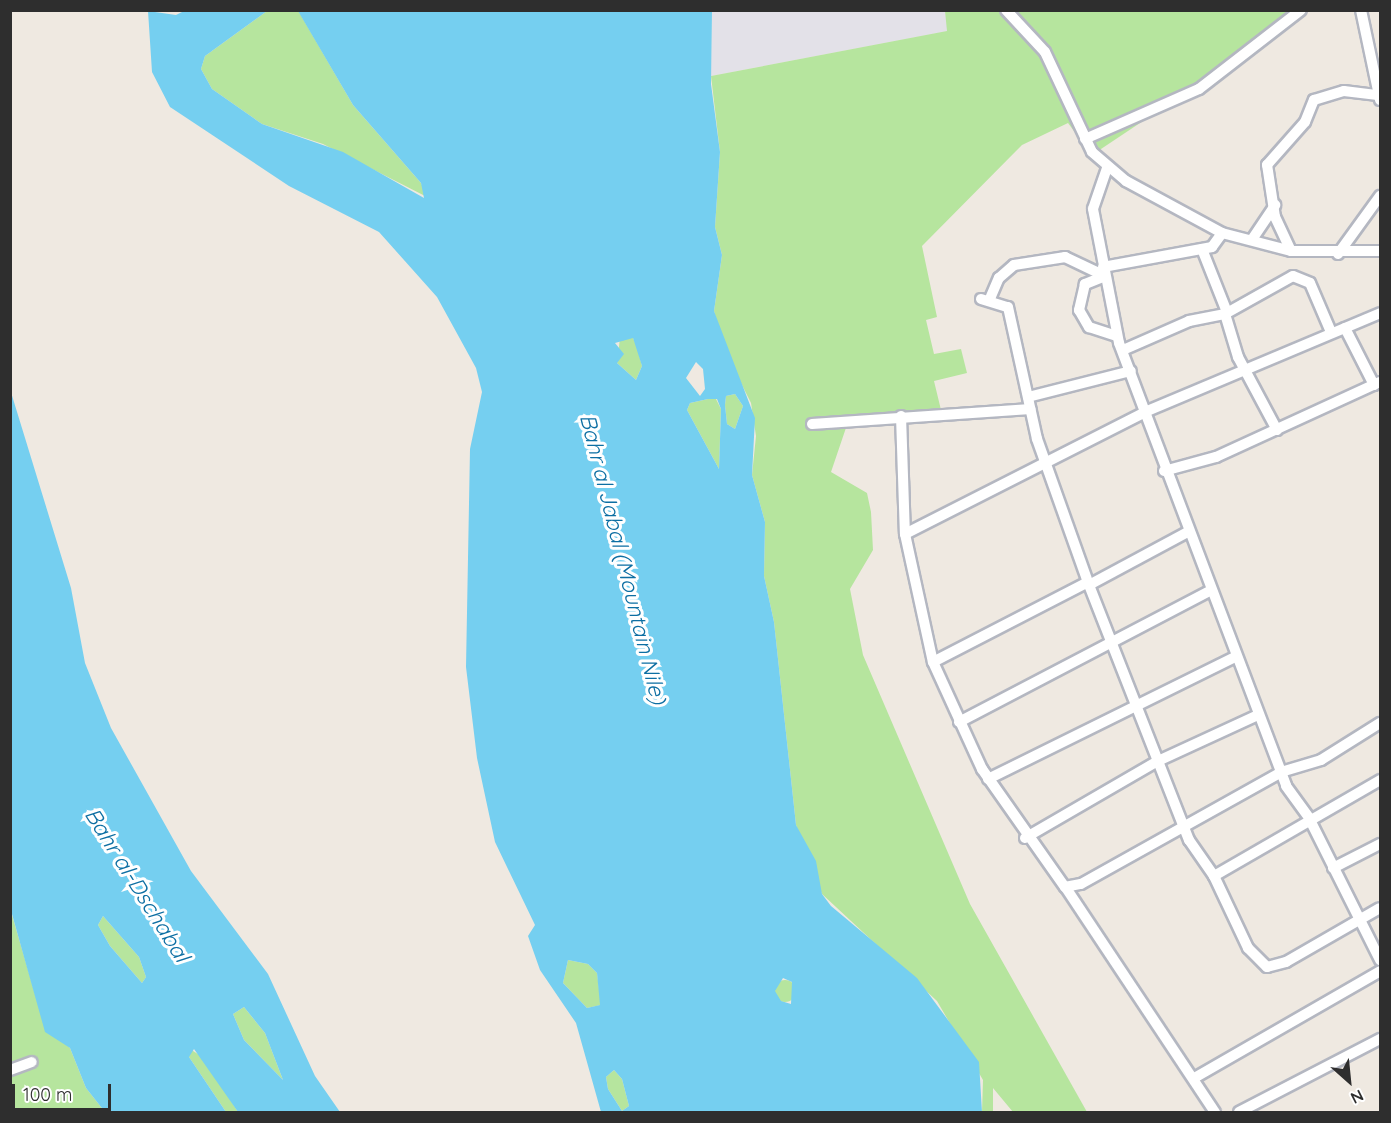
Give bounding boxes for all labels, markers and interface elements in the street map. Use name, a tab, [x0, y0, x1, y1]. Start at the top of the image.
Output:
water label: Bahr al Jabal (Mountain Nile)	[574, 411, 672, 707]
water label: Bahr al-Dschabal	[79, 803, 195, 967]
north arrow	[1319, 1051, 1379, 1111]
scale bar	[15, 1072, 114, 1110]
text: 100 m	[23, 1083, 72, 1106]
text: N	[1347, 1085, 1367, 1109]

